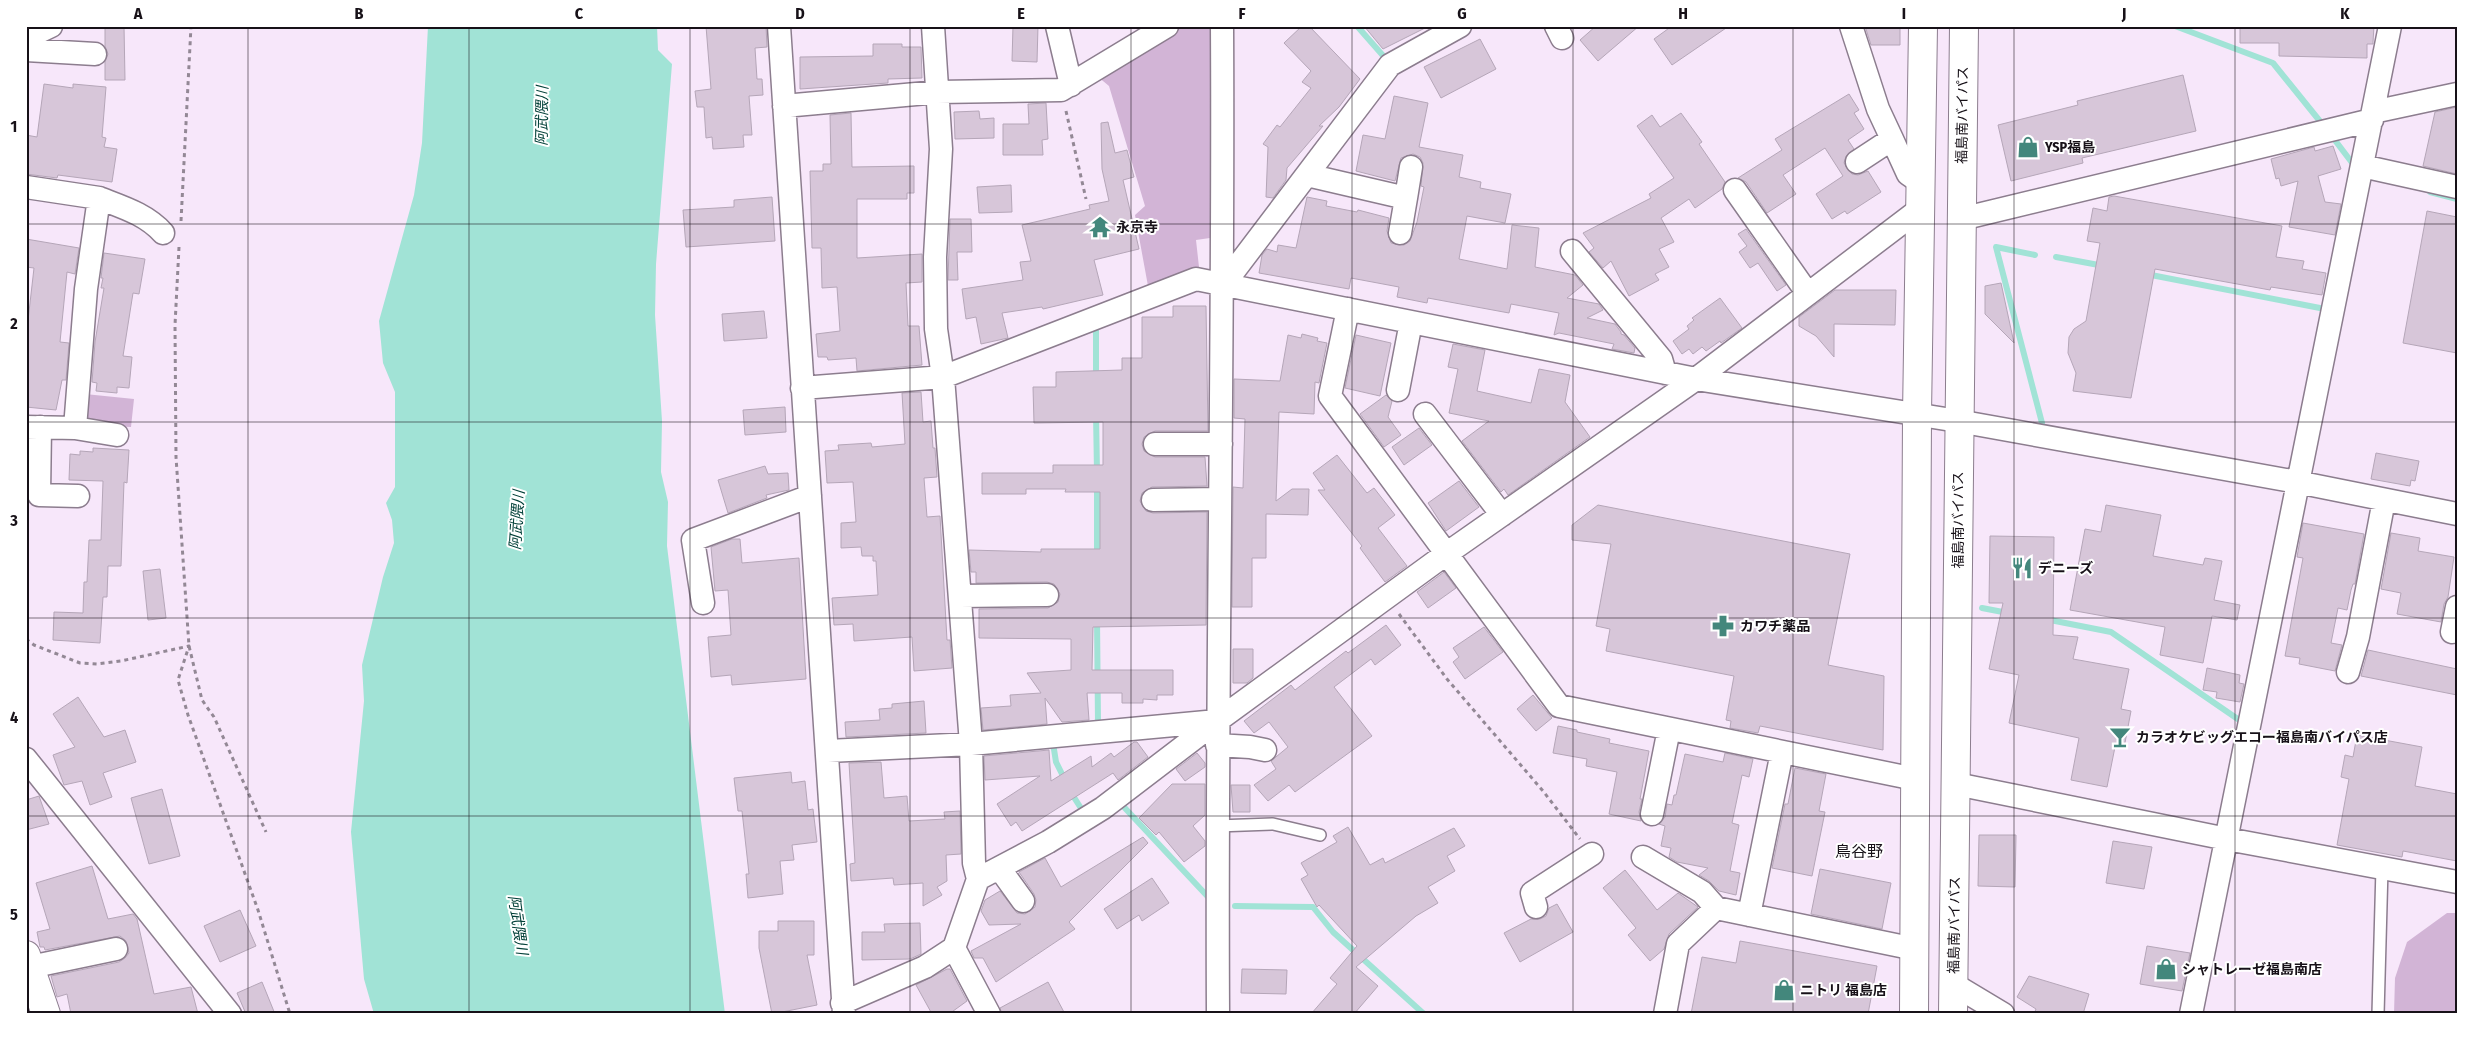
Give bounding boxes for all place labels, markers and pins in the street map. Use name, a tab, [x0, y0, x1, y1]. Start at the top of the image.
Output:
shop icon: YSP福島	[2015, 134, 2041, 160]
place label: YSP福島	[2044, 139, 2095, 156]
temple icon: 永京寺	[1087, 214, 1113, 240]
place label: 永京寺	[1116, 219, 1158, 236]
restaurant icon: デニーズ	[2009, 555, 2035, 581]
place label: デニーズ	[2038, 560, 2093, 577]
pharmacy icon: カワチ薬品	[1710, 613, 1736, 639]
place label: カワチ薬品	[1740, 618, 1810, 635]
bar icon: カラオケビッグエコー福島南バイパス店	[2107, 724, 2133, 750]
place label: カラオケビッグエコー福島南バイパス店	[2136, 729, 2388, 746]
shop icon: シャトレーゼ福島南店	[2153, 956, 2179, 982]
place label: シャトレーゼ福島南店	[2182, 961, 2322, 978]
shop icon: ニトリ 福島店	[1771, 977, 1797, 1003]
place label: ニトリ 福島店	[1800, 982, 1887, 999]

